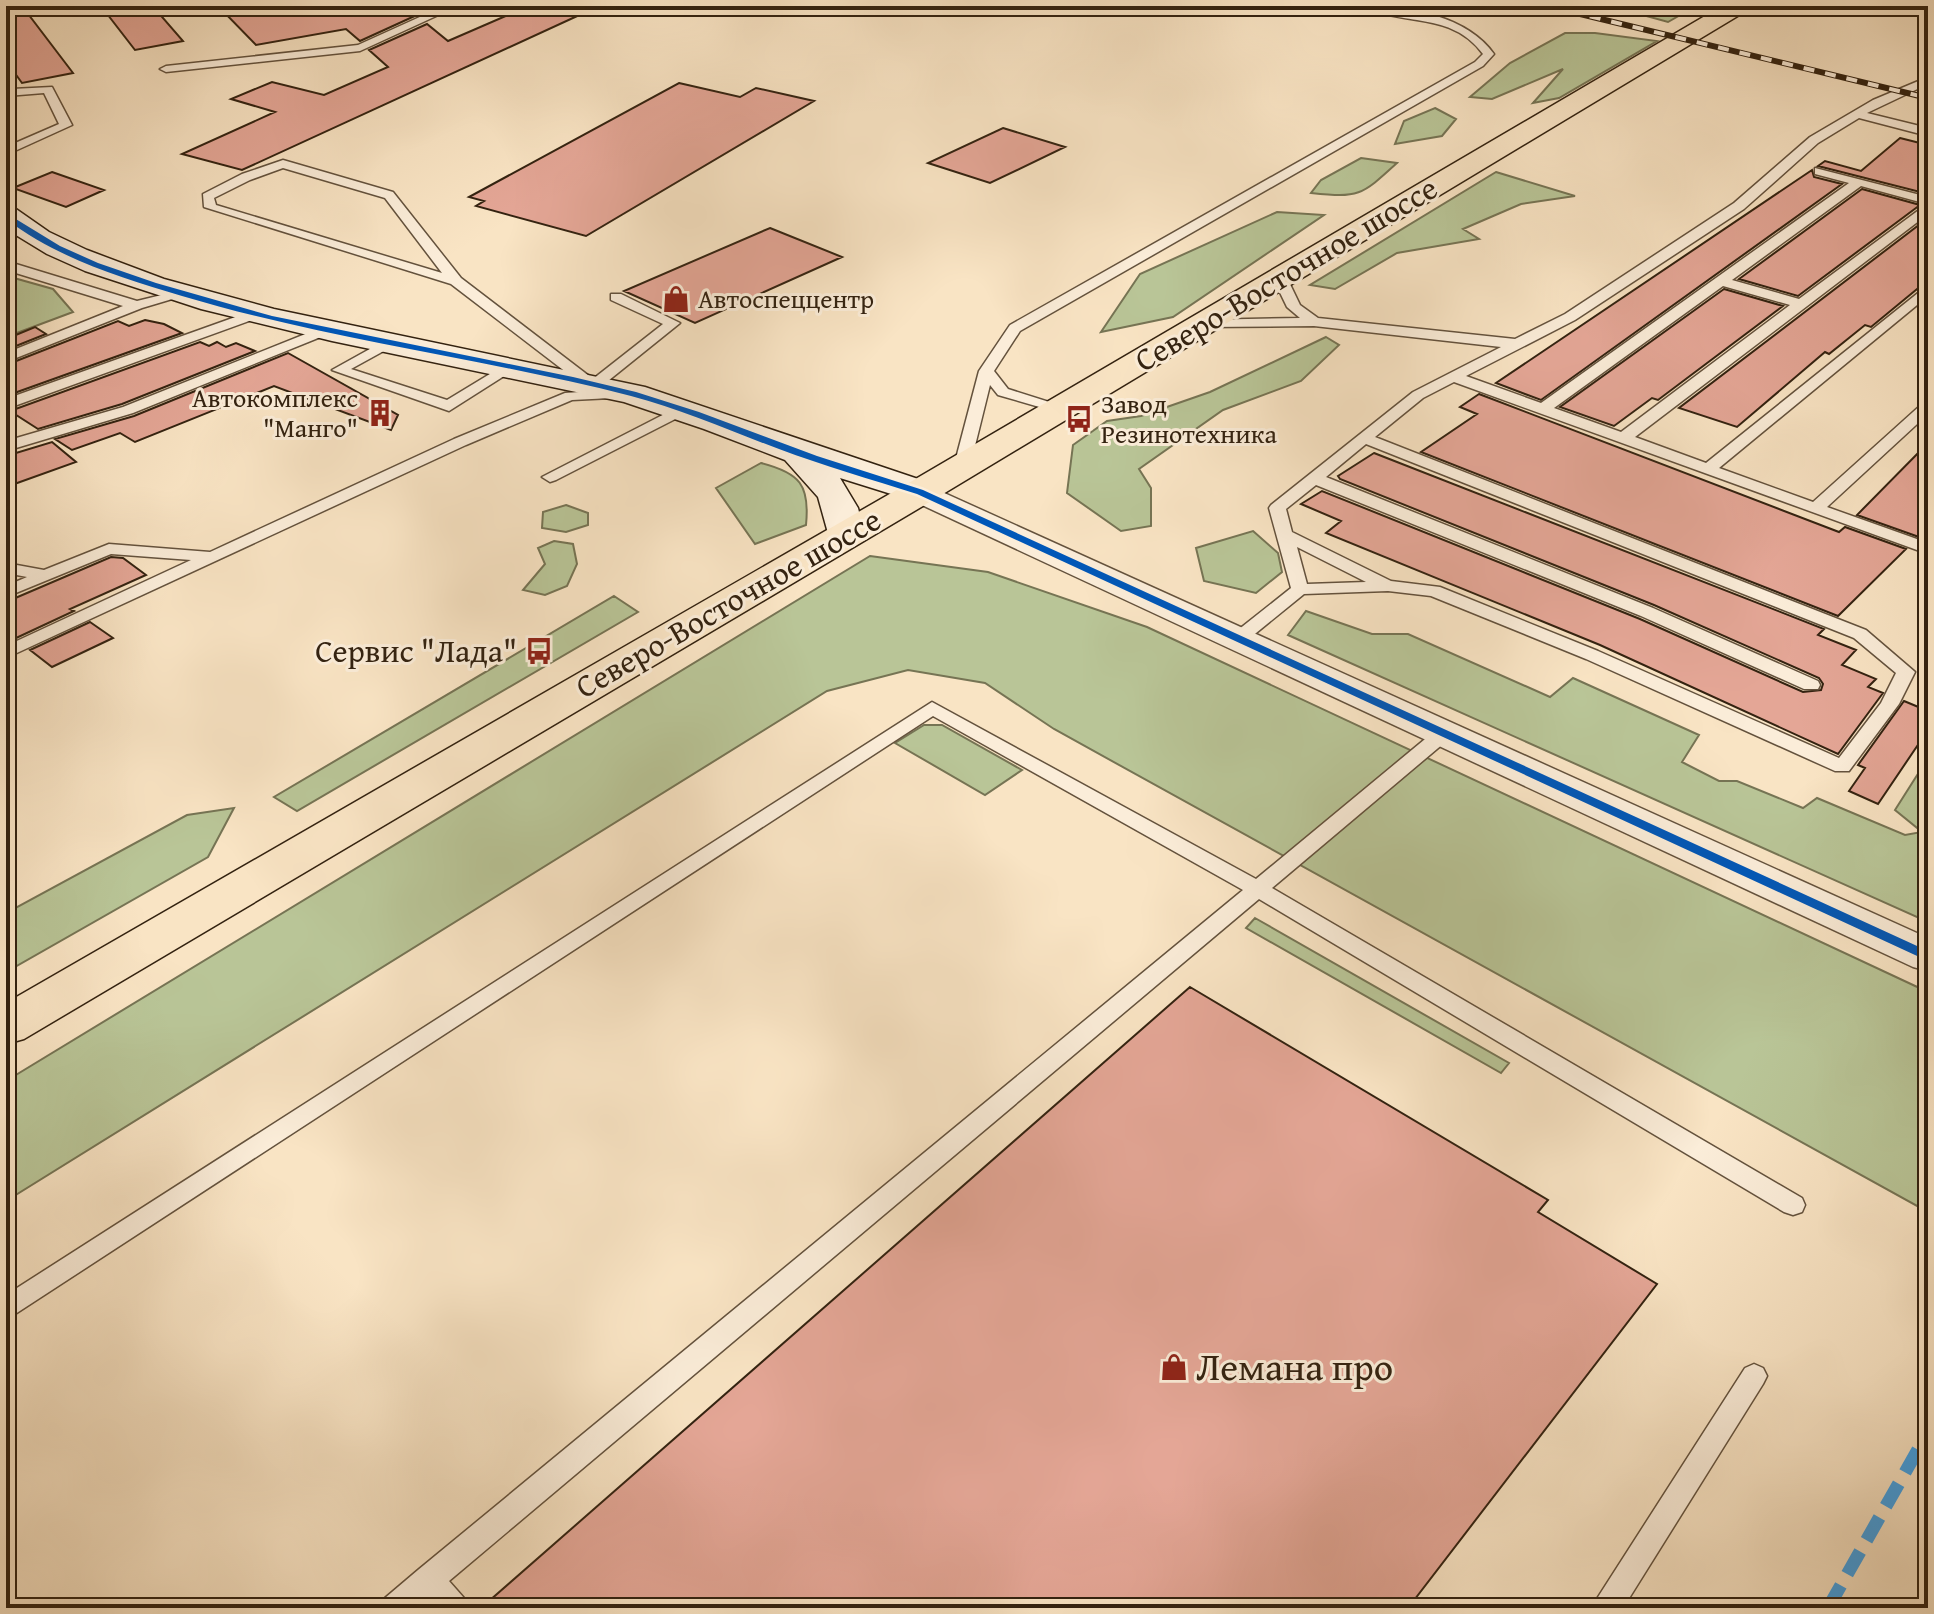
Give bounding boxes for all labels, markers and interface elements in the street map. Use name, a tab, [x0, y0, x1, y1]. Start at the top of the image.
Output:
street label: Северо-Восточное шоссе	[1125, 164, 1446, 383]
place label: Автоспеццентр	[698, 279, 874, 318]
shop icon: Автоспеццентр	[661, 284, 691, 314]
place label: Автокомплекс "Манго"	[192, 378, 358, 447]
place label: Завод Резинотехника	[1101, 384, 1277, 453]
building icon: Автокомплекс "Манго"	[365, 398, 395, 428]
bus stop icon: Завод Резинотехника	[1064, 404, 1094, 434]
street label: Северо-Восточное шоссе	[566, 496, 889, 709]
place label: Сервис "Лада"	[315, 627, 517, 674]
bus stop icon: Сервис "Лада"	[524, 636, 554, 666]
place label: Лемана про	[1196, 1338, 1393, 1394]
shop icon: Лемана про	[1159, 1352, 1189, 1382]

